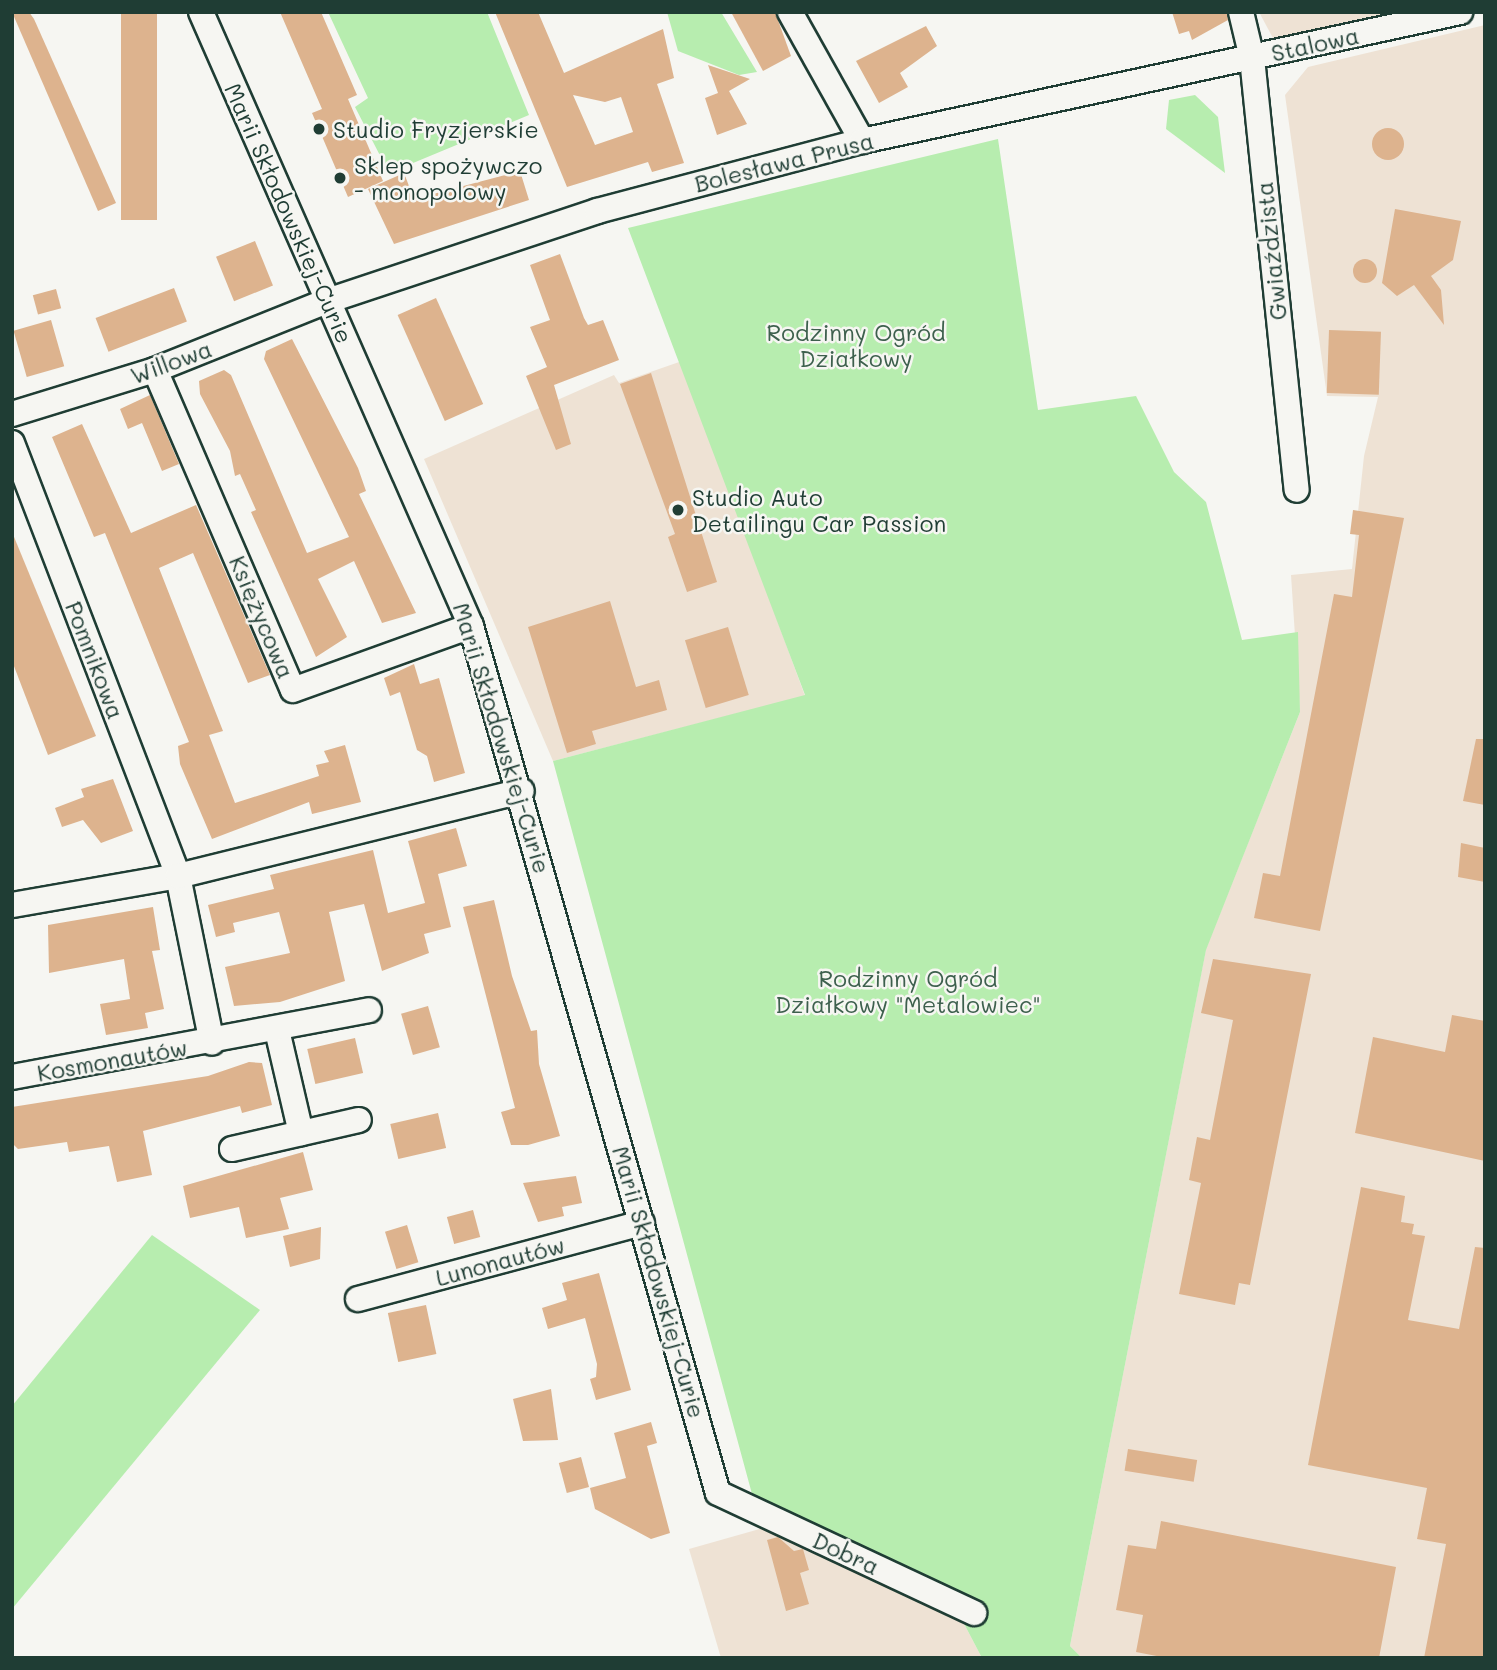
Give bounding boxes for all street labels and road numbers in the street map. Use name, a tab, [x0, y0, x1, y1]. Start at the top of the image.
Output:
street label: Stalowa	[1269, 21, 1361, 67]
street label: Marii Skłodowskiej-Curie	[219, 79, 359, 347]
street label: Bolesława Prusa	[691, 126, 877, 198]
street label: Gwiaździsta	[1250, 180, 1292, 322]
street label: Willowa	[127, 335, 215, 389]
street label: Księżycowa	[224, 552, 300, 682]
street label: Pomnikowa	[60, 597, 130, 723]
street label: Marii Skłodowskiej-Curie	[448, 599, 556, 877]
street label: Kosmonautów	[35, 1033, 189, 1087]
street label: Marii Skłodowskiej-Curie	[607, 1143, 711, 1421]
street label: Lunonautów	[433, 1231, 567, 1291]
street label: Dobra	[808, 1526, 884, 1580]

